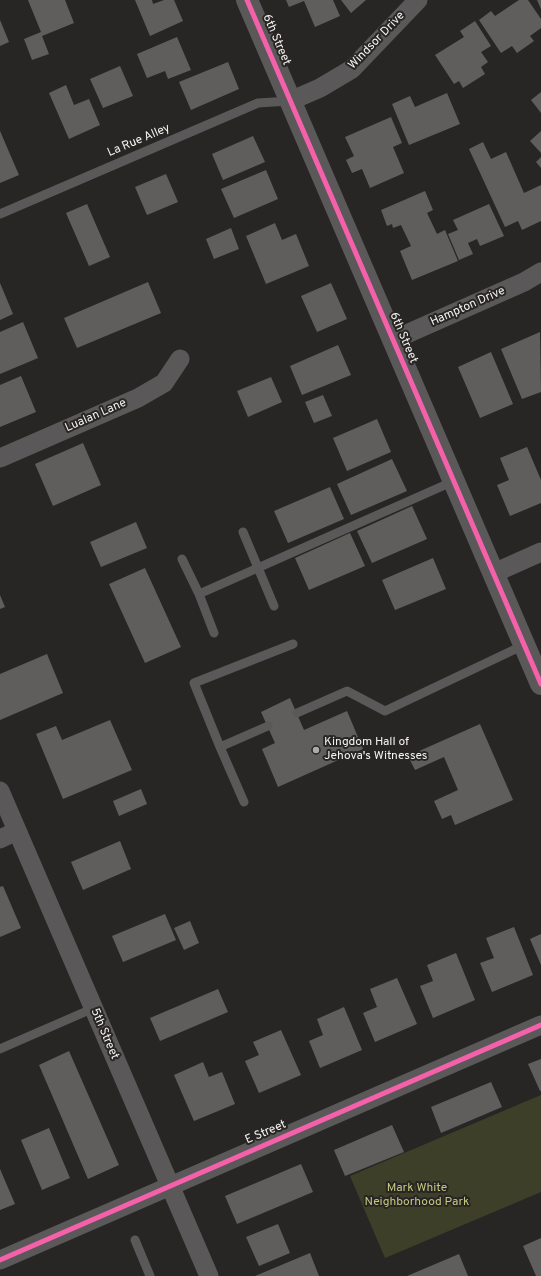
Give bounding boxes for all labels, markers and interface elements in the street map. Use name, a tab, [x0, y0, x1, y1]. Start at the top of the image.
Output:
street label: Windsor Drive	[346, 9, 408, 73]
street label: 6th Street	[259, 12, 293, 68]
street label: La Rue Alley	[106, 121, 172, 161]
street label: Hampton Drive	[428, 284, 508, 330]
street label: 6th Street	[386, 310, 420, 366]
street label: Lualan Lane	[63, 396, 129, 436]
place label: Kingdom Hall of Jehova's Witnesses	[324, 736, 427, 764]
marker: Kingdom Hall of Jehova's Witnesses	[311, 745, 321, 755]
street label: 5th Street	[87, 1006, 121, 1062]
street label: E Street	[243, 1118, 289, 1148]
park label: Mark White Neighborhood Park	[365, 1182, 469, 1210]

